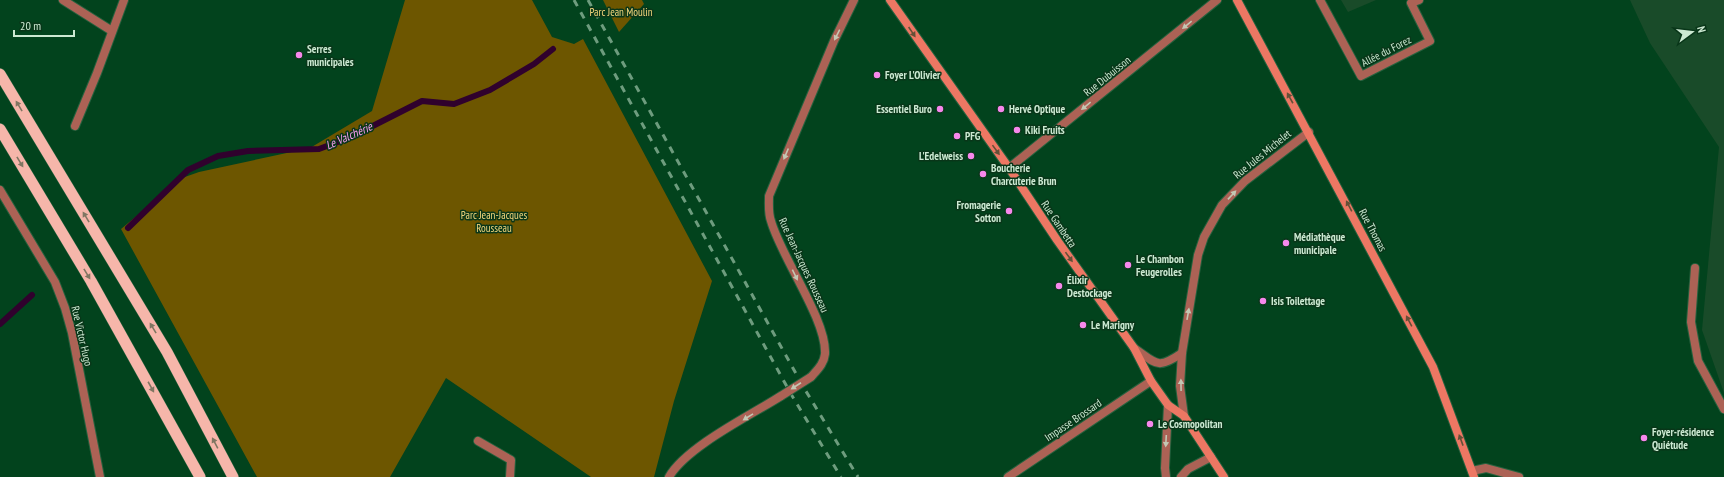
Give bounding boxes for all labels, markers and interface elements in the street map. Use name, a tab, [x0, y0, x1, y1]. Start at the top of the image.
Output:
park label: Parc Jean Moulin	[589, 5, 653, 19]
scale bar	[14, 12, 74, 38]
north arrow	[1672, 12, 1712, 52]
text: 20 m	[20, 18, 41, 33]
one-way arrow	[1182, 20, 1193, 29]
text: N	[1694, 25, 1709, 34]
one-way arrow	[908, 27, 916, 38]
one-way arrow	[834, 29, 840, 41]
street label: Allée du Forez	[1359, 32, 1413, 70]
place label: Serres municipales	[307, 42, 354, 69]
marker: Serres municipales	[294, 50, 304, 60]
street label: Rue Dubuisson	[1081, 53, 1133, 99]
place label: Foyer L'Olivier	[885, 68, 941, 82]
marker: Foyer L'Olivier	[872, 70, 882, 80]
one-way arrow	[1286, 92, 1293, 104]
one-way arrow	[15, 100, 22, 112]
place label: Essentiel Buro	[876, 102, 932, 116]
place label: Hervé Optique	[1009, 102, 1065, 116]
one-way arrow	[1081, 102, 1092, 111]
marker: Essentiel Buro	[935, 104, 945, 114]
marker: Hervé Optique	[996, 104, 1006, 114]
water label: Le Valchérie	[323, 118, 375, 152]
place label: Kiki Fruits	[1025, 123, 1065, 137]
marker: Kiki Fruits	[1012, 125, 1022, 135]
street label: Rue Jules Michelet	[1230, 126, 1294, 182]
place label: PFG	[965, 129, 981, 143]
marker: PFG	[952, 131, 962, 141]
one-way arrow	[992, 144, 1000, 155]
one-way arrow	[783, 149, 789, 160]
place label: L'Edelweiss	[919, 149, 963, 163]
marker: L'Edelweiss	[966, 151, 976, 161]
one-way arrow	[16, 157, 24, 167]
place label: Boucherie Charcuterie Brun	[991, 161, 1057, 188]
marker: Boucherie Charcuterie Brun	[978, 169, 988, 179]
one-way arrow	[1227, 190, 1236, 200]
place label: Fromagerie Sotton	[956, 198, 1001, 225]
street label: Rue Gambetta	[1038, 198, 1080, 250]
one-way arrow	[1345, 200, 1352, 212]
marker: Fromagerie Sotton	[1004, 206, 1014, 216]
street label: Rue Thomas	[1356, 206, 1390, 254]
park label: Parc Jean-Jacques Rousseau	[461, 208, 527, 235]
one-way arrow	[82, 211, 89, 223]
street label: Rue Jean-Jacques Rousseau	[776, 215, 832, 315]
place label: Médiathèque municipale	[1294, 230, 1346, 257]
marker: Médiathèque municipale	[1281, 238, 1291, 248]
one-way arrow	[1065, 252, 1073, 262]
place label: Le Chambon Feugerolles	[1136, 252, 1184, 279]
marker: Le Chambon Feugerolles	[1123, 260, 1133, 270]
one-way arrow	[83, 268, 90, 280]
one-way arrow	[792, 270, 798, 281]
place label: Élixir Destockage	[1067, 273, 1112, 300]
marker: Élixir Destockage	[1054, 281, 1064, 291]
place label: Isis Toilettage	[1271, 294, 1325, 308]
marker: Isis Toilettage	[1258, 296, 1268, 306]
street label: Rue Victor Hugo	[68, 305, 96, 368]
one-way arrow	[1185, 308, 1191, 321]
one-way arrow	[1406, 315, 1413, 327]
place label: Le Marigny	[1091, 318, 1135, 332]
marker: Le Marigny	[1078, 320, 1088, 330]
one-way arrow	[149, 322, 156, 334]
one-way arrow	[1178, 378, 1184, 391]
one-way arrow	[147, 381, 154, 393]
one-way arrow	[790, 383, 802, 390]
street label: Impasse Brossard	[1042, 396, 1104, 444]
one-way arrow	[742, 413, 754, 420]
place label: Le Cosmopolitan	[1158, 417, 1223, 431]
marker: Le Cosmopolitan	[1145, 419, 1155, 429]
place label: Foyer-résidence Quiétude	[1652, 425, 1714, 452]
marker: Foyer-résidence Quiétude	[1639, 433, 1649, 443]
one-way arrow	[1457, 434, 1463, 446]
one-way arrow	[1163, 435, 1170, 447]
one-way arrow	[212, 437, 218, 448]

